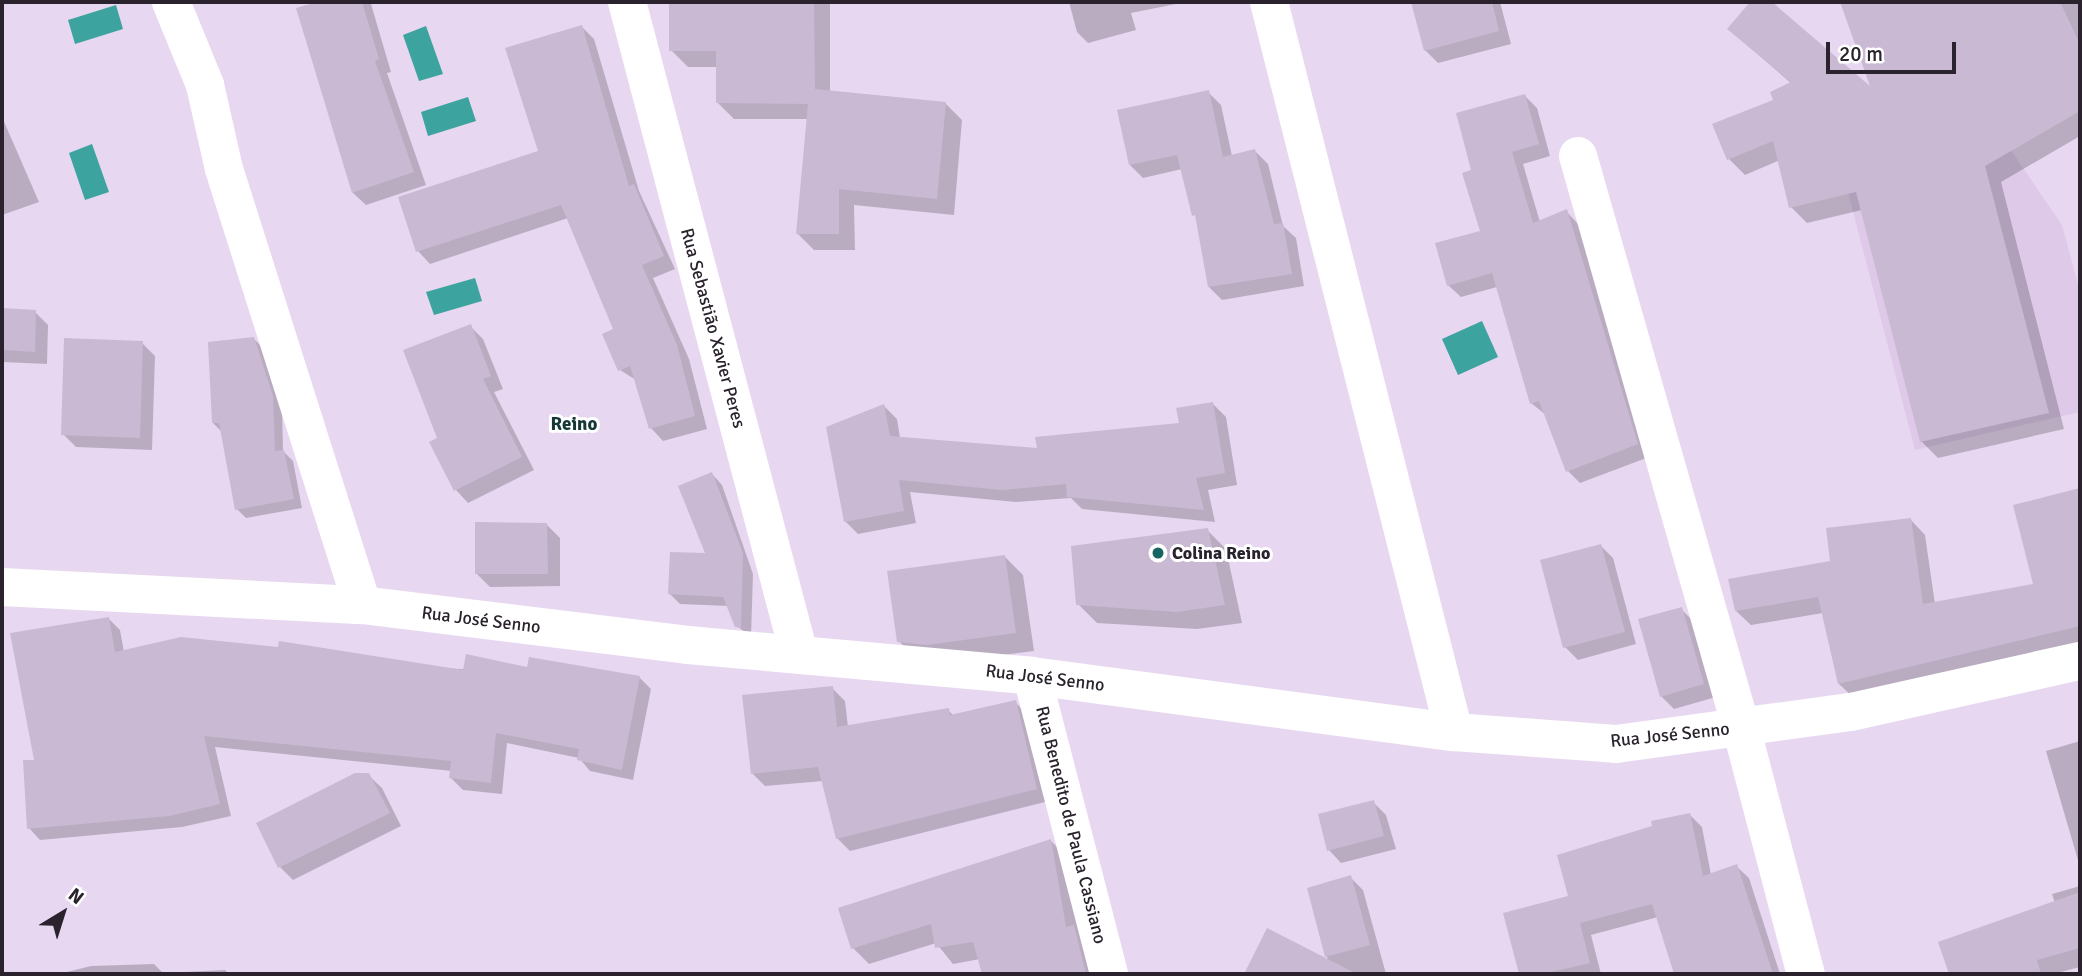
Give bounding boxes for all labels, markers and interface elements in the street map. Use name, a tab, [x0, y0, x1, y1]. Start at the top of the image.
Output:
scale bar	[1830, 28, 1960, 72]
text: 20 m	[1839, 41, 1883, 67]
street label: Rua Sebastião Xavier Peres	[676, 226, 750, 430]
district label: Reino	[551, 414, 597, 436]
place label: Colina Reino	[1172, 542, 1270, 564]
marker: Colina Reino	[1150, 545, 1166, 561]
street label: Rua José Senno	[420, 602, 542, 638]
street label: Rua José Senno	[984, 660, 1106, 696]
street label: Rua Benedito de Paula Cassiano	[1031, 704, 1111, 946]
street label: Rua José Senno	[1609, 718, 1731, 752]
north arrow	[28, 878, 98, 948]
text: N	[63, 883, 89, 910]

